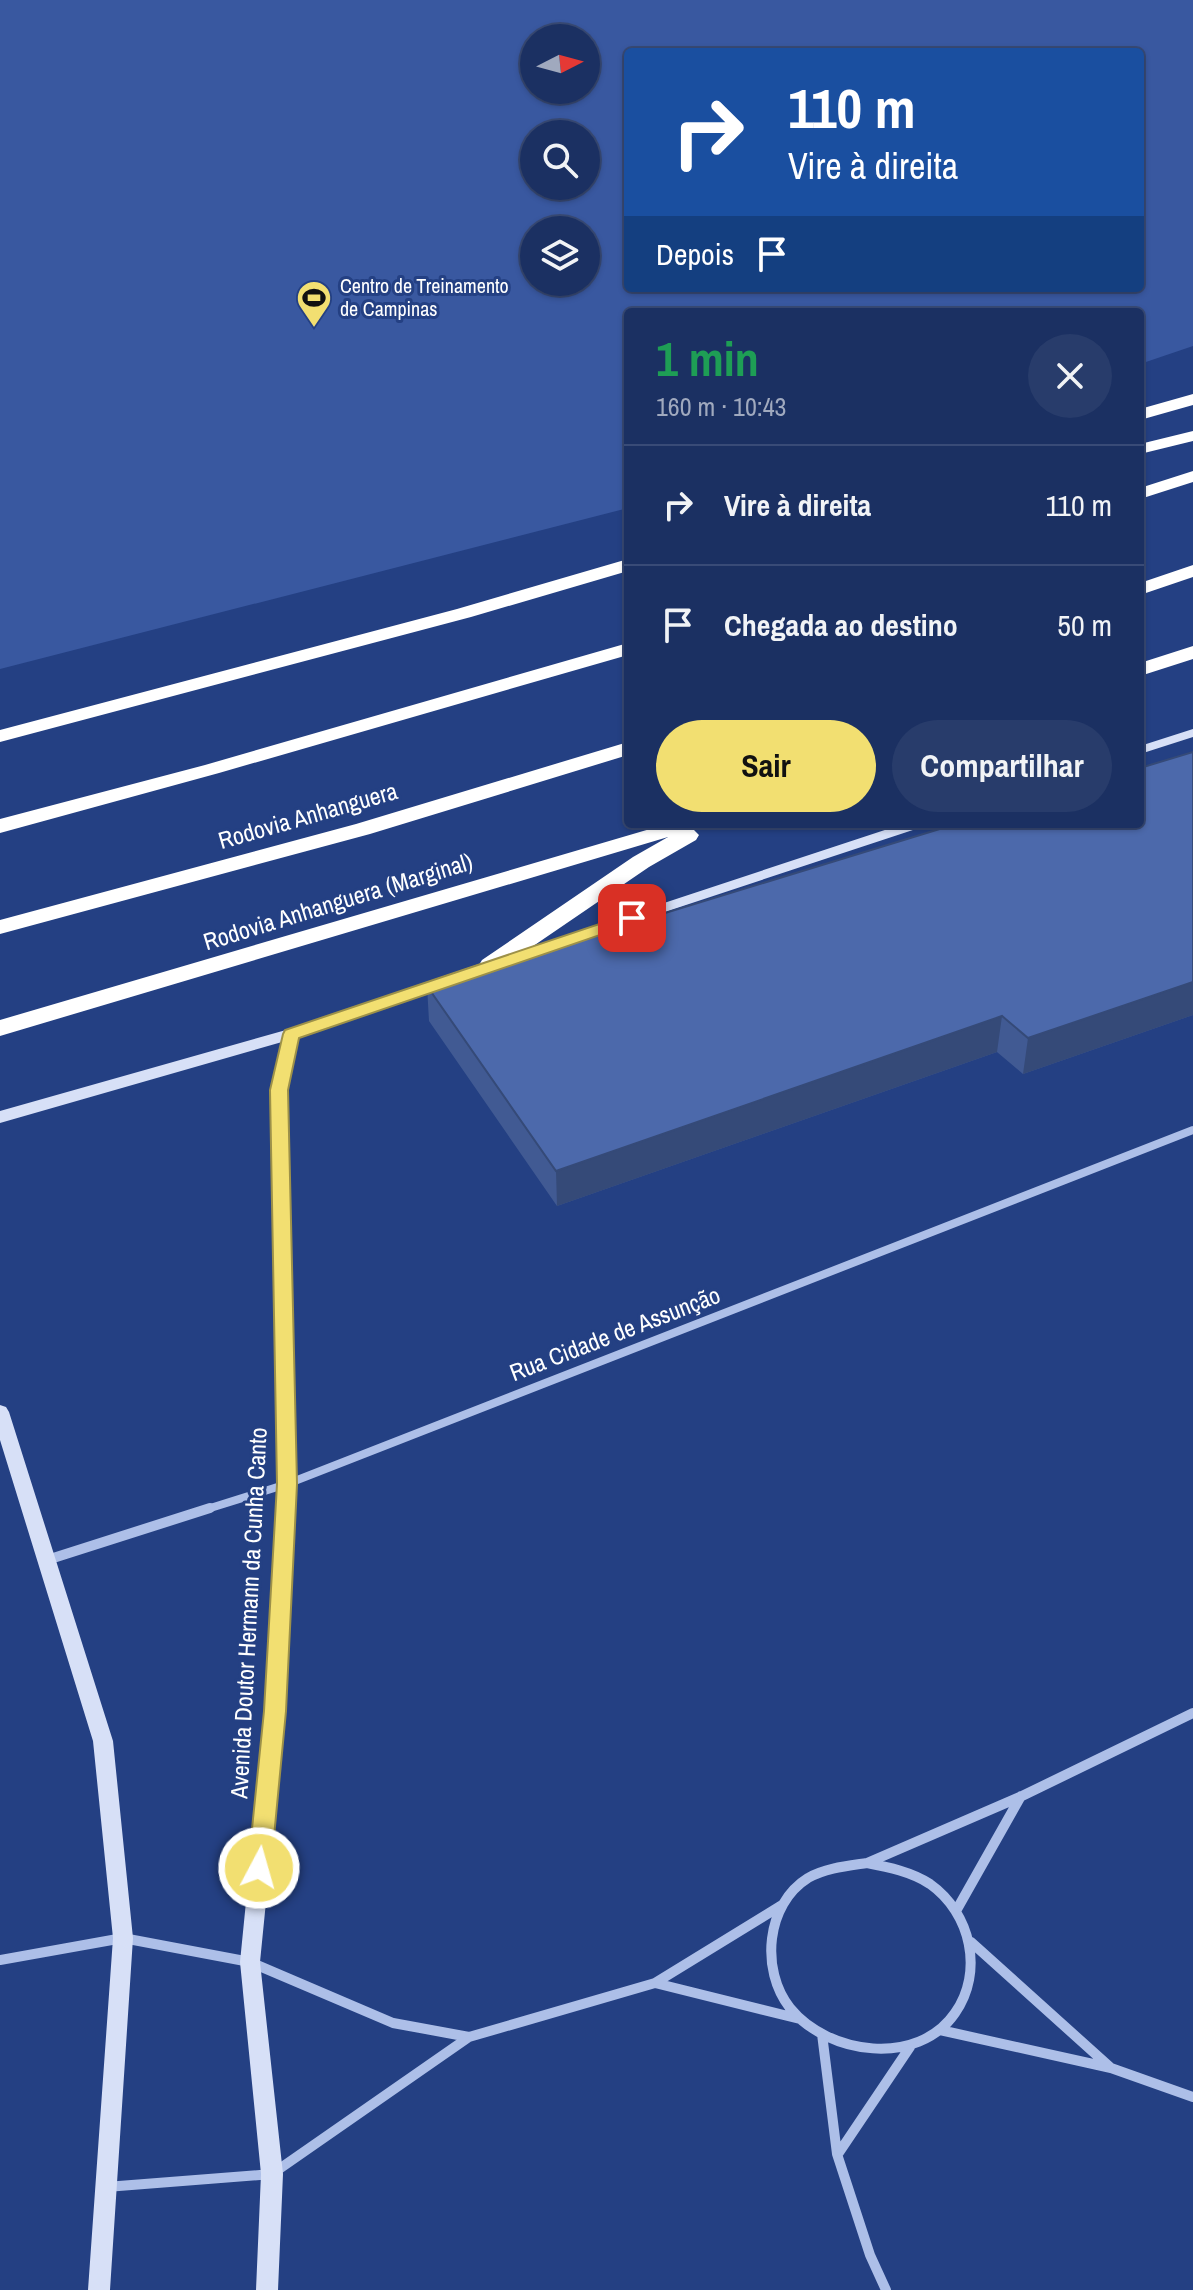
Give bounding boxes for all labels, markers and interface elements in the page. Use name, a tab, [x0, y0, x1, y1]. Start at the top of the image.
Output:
north arrow	[520, 24, 600, 104]
map controls	[520, 24, 600, 296]
text: 110 m	[788, 70, 916, 145]
icon: right	[656, 80, 760, 184]
button: search	[520, 120, 600, 200]
text: Vire à direita	[788, 142, 958, 190]
button: layers	[520, 216, 600, 296]
icon: arrive	[750, 232, 794, 276]
text: Depois	[656, 234, 734, 274]
place label: Centro de Treinamento de Campinas	[340, 272, 509, 322]
sports icon: Centro de Treinamento de Campinas	[295, 279, 333, 329]
text: 1 min	[656, 326, 759, 391]
button: close	[1028, 334, 1112, 418]
text: 160 m · 10:43	[656, 389, 786, 424]
icon: right	[656, 483, 700, 527]
text: Vire à direita	[724, 485, 871, 525]
text: 110 m	[1045, 485, 1112, 525]
icon: arrive	[656, 603, 700, 647]
text: Chegada ao destino	[724, 605, 958, 645]
text: 50 m	[1057, 605, 1112, 645]
button: Sair	[656, 720, 876, 812]
button: Compartilhar	[892, 720, 1112, 812]
street label: Rodovia Anhanguera	[214, 774, 401, 856]
street label: Rodovia Anhanguera (Marginal)	[199, 845, 476, 957]
pin	[598, 884, 666, 952]
icon: arrive	[610, 896, 654, 940]
street label: Rua Cidade de Assunção	[505, 1278, 725, 1388]
street label: Avenida Doutor Hermann da Cunha Canto	[222, 1427, 274, 1800]
position arrow	[217, 1826, 301, 1910]

